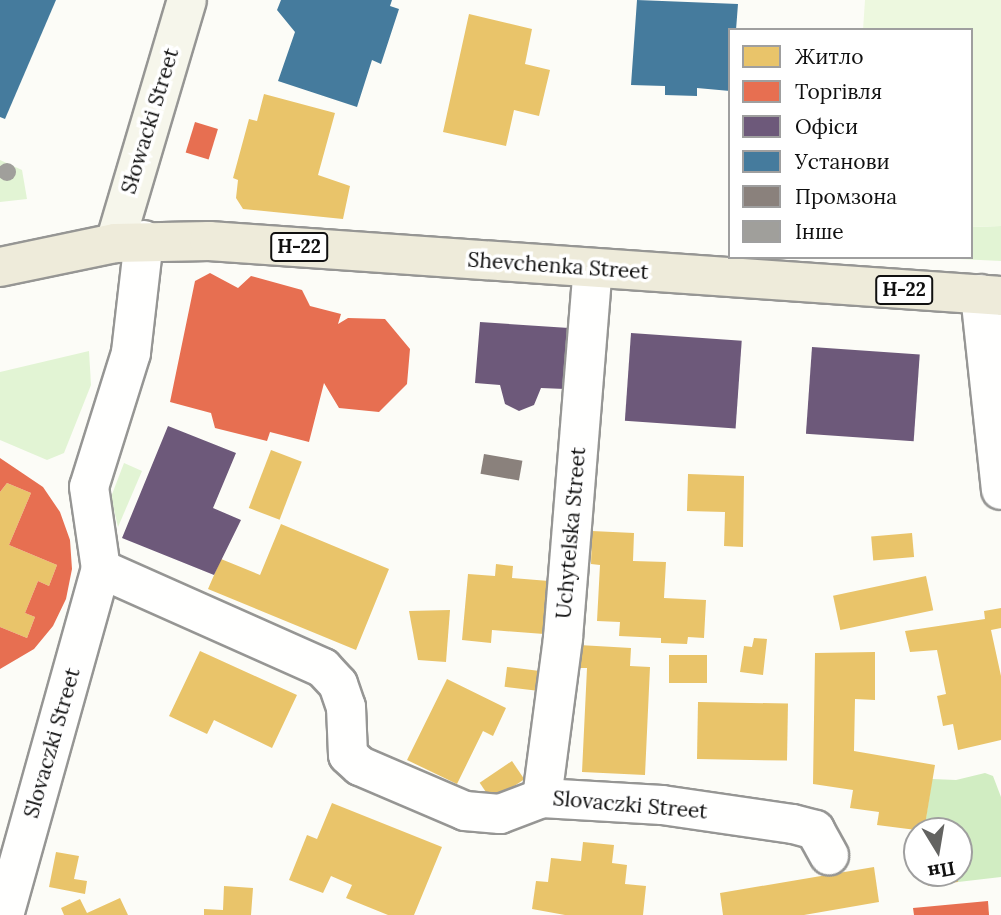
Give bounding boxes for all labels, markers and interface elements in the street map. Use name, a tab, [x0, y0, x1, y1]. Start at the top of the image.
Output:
legend	[728, 28, 973, 259]
text: Житло	[795, 43, 864, 70]
street label: Słowacki Street	[116, 45, 184, 197]
text: Торгівля	[795, 78, 882, 105]
text: Офіси	[795, 113, 858, 140]
text: Установи	[795, 148, 890, 175]
text: Промзона	[795, 183, 897, 210]
text: Інше	[795, 218, 844, 245]
road number: Н-22	[269, 232, 329, 262]
street label: Shevchenka Street	[467, 247, 649, 285]
road number: Н-22	[874, 274, 934, 306]
street label: Uchytelska Street	[551, 446, 591, 620]
street label: Slovaczki Street	[19, 665, 85, 821]
street label: Slovaczki Street	[552, 786, 708, 824]
north arrow	[903, 817, 973, 887]
text: Пн	[926, 856, 957, 885]

